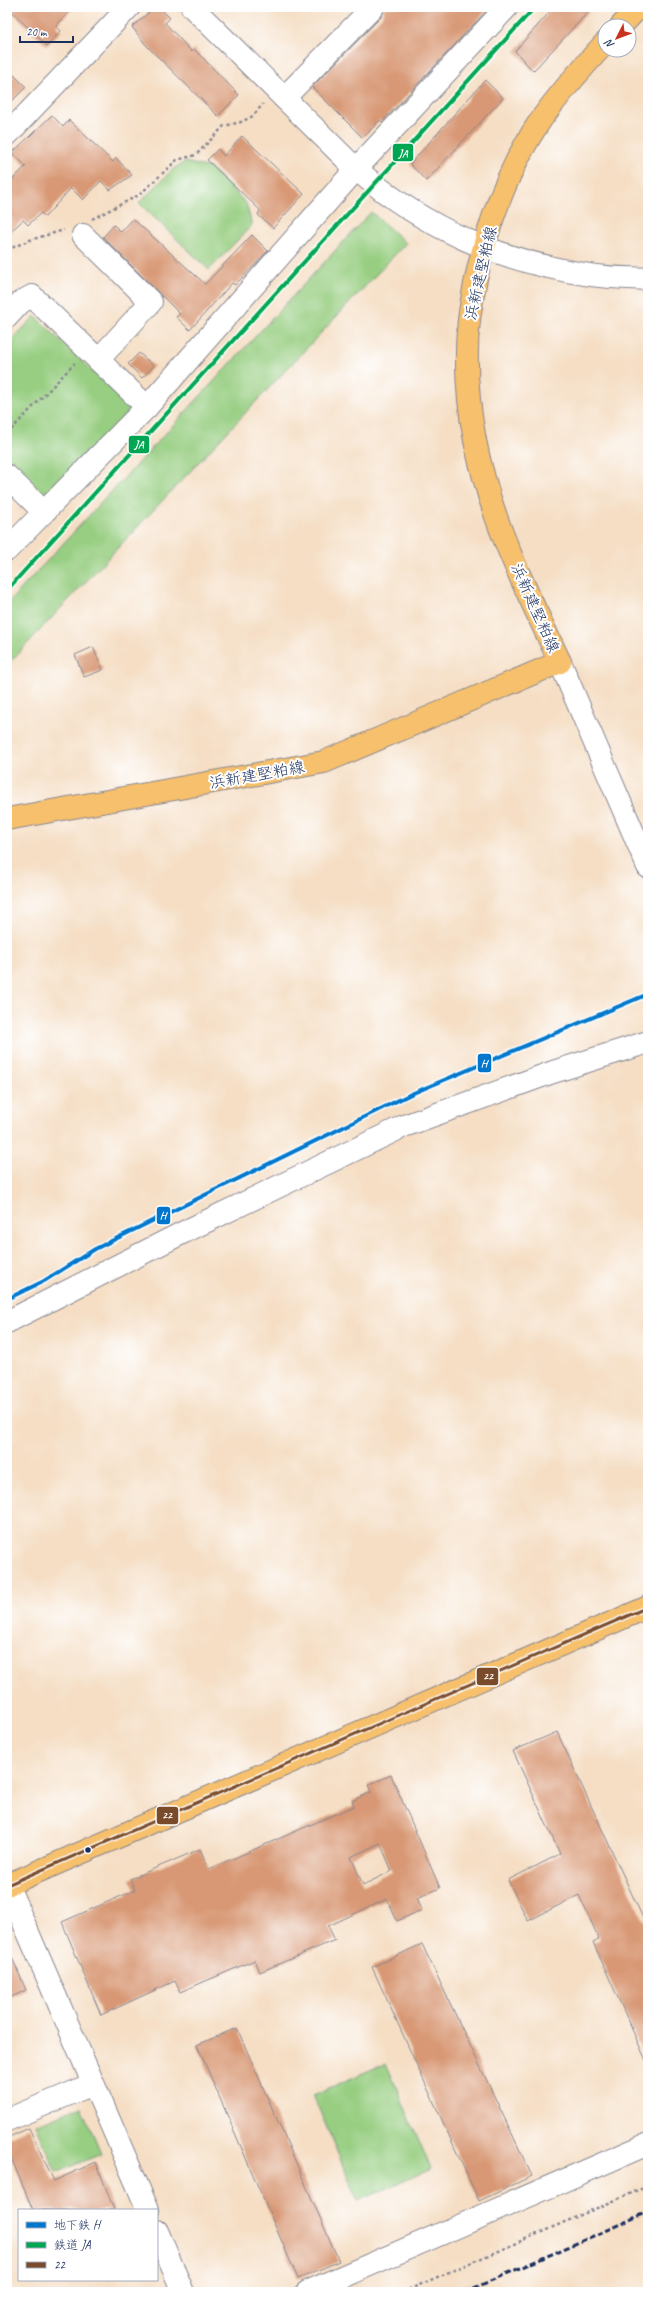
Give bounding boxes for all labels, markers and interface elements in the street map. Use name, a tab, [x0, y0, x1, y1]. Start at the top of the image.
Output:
scale bar	[20, 18, 73, 44]
north arrow	[597, 18, 637, 58]
text: 20 m	[26, 24, 48, 40]
text: N	[601, 36, 617, 52]
line badge: JA	[392, 143, 414, 162]
text: JA	[397, 146, 409, 160]
street label: 浜新建堅粕線	[460, 224, 502, 322]
line badge: JA	[128, 435, 150, 454]
text: JA	[133, 437, 145, 451]
street label: 浜新建堅粕線	[506, 560, 564, 656]
street label: 浜新建堅粕線	[208, 757, 306, 793]
line badge: H	[477, 1053, 492, 1073]
text: H	[481, 1056, 490, 1070]
line badge: H	[156, 1206, 171, 1225]
text: H	[160, 1208, 169, 1222]
line badge: 22	[476, 1667, 499, 1686]
text: 22	[483, 1669, 494, 1683]
line badge: 22	[156, 1806, 179, 1825]
text: 22	[162, 1808, 173, 1822]
unlabelled marker	[83, 1845, 93, 1855]
legend	[18, 2209, 158, 2281]
text: 地下鉄 H	[54, 2217, 102, 2233]
text: 鉄道 JA	[54, 2237, 92, 2253]
text: 22	[54, 2257, 66, 2273]

